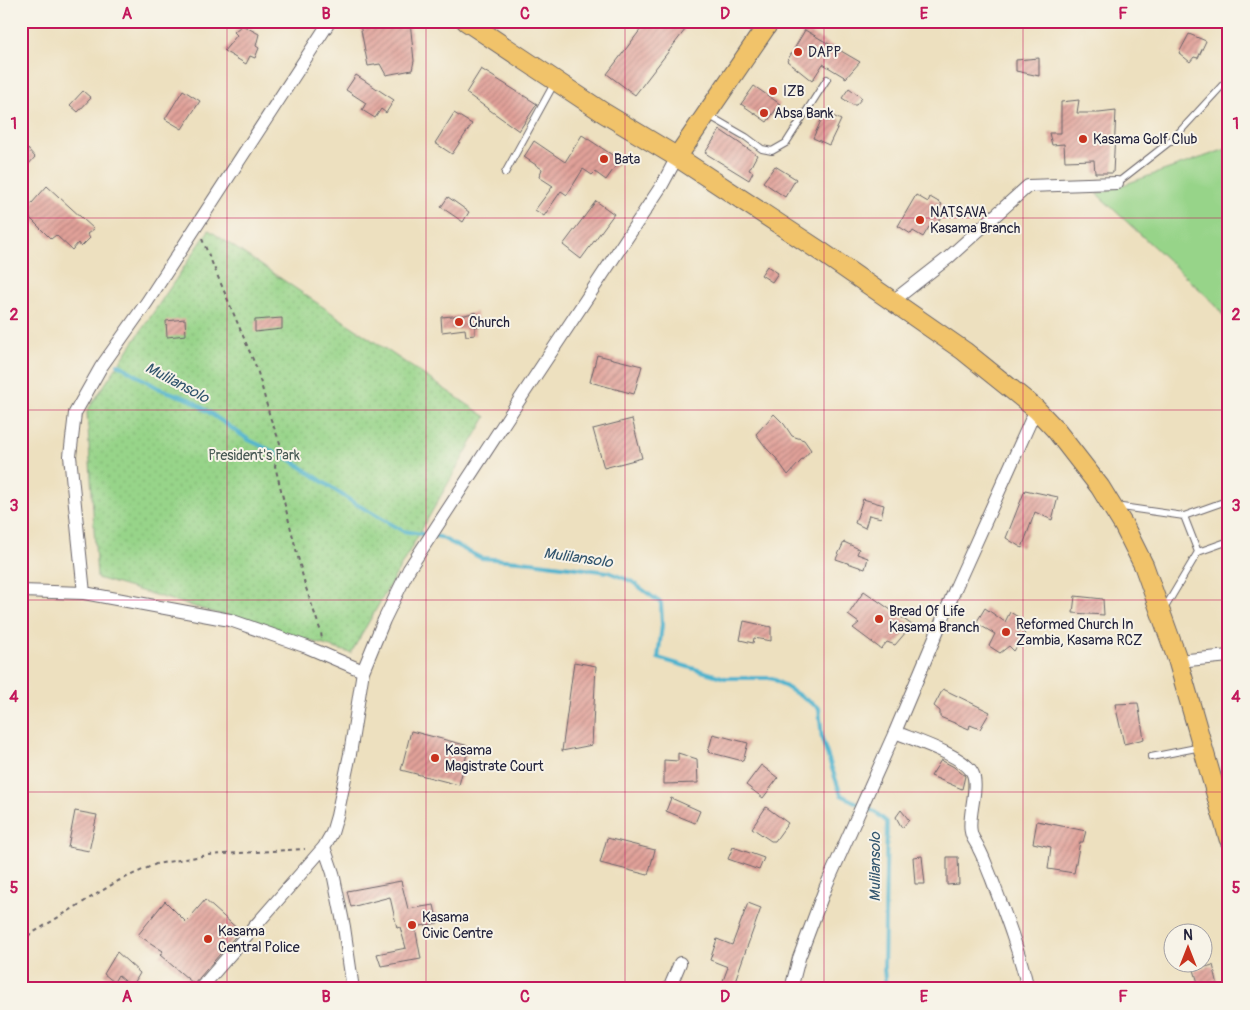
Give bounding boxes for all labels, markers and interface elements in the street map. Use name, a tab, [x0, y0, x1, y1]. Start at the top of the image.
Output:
text: A	[122, 4, 133, 24]
text: B	[321, 4, 331, 24]
text: C	[520, 4, 530, 24]
text: D	[720, 4, 730, 24]
text: E	[920, 4, 929, 24]
text: F	[1118, 4, 1128, 24]
place label: DAPP	[808, 44, 842, 61]
marker: DAPP	[792, 46, 804, 58]
place label: IZB	[783, 83, 804, 100]
marker: IZB	[767, 85, 779, 97]
place label: Absa Bank	[774, 105, 834, 122]
marker: Absa Bank	[758, 107, 770, 119]
text: 1	[11, 114, 17, 134]
text: 1	[1233, 114, 1239, 134]
place label: Kasama Golf Club	[1093, 131, 1198, 148]
marker: Kasama Golf Club	[1077, 133, 1089, 145]
place label: Bata	[614, 151, 640, 168]
marker: Bata	[598, 153, 610, 165]
place label: NATSAVA Kasama Branch	[930, 204, 1020, 237]
marker: NATSAVA Kasama Branch	[914, 214, 926, 226]
text: 2	[10, 305, 19, 325]
text: 2	[1232, 305, 1241, 325]
place label: Church	[469, 314, 510, 331]
marker: Church	[453, 316, 465, 328]
water label: Mulilansolo	[142, 358, 213, 408]
park label: President's Park	[208, 447, 300, 464]
text: 3	[10, 496, 19, 516]
text: 3	[1232, 496, 1241, 516]
water label: Mulilansolo	[542, 544, 615, 572]
place label: Bread Of Life Kasama Branch	[889, 603, 979, 636]
marker: Bread Of Life Kasama Branch	[873, 613, 885, 625]
place label: Reformed Church In Zambia, Kasama RCZ	[1016, 616, 1143, 649]
marker: Reformed Church In Zambia, Kasama RCZ	[1000, 626, 1012, 638]
text: 4	[9, 687, 19, 707]
text: 4	[1231, 687, 1241, 707]
place label: Kasama Magistrate Court	[445, 742, 544, 775]
marker: Kasama Magistrate Court	[429, 752, 441, 764]
water label: Mulilansolo	[866, 831, 885, 902]
text: 5	[10, 878, 19, 898]
text: 5	[1232, 878, 1241, 898]
place label: Kasama Civic Centre	[422, 909, 493, 942]
marker: Kasama Civic Centre	[406, 919, 418, 931]
north arrow	[1162, 922, 1212, 972]
place label: Kasama Central Police	[218, 923, 300, 956]
text: N	[1183, 927, 1193, 944]
marker: Kasama Central Police	[202, 933, 214, 945]
text: A	[122, 987, 133, 1007]
text: B	[321, 987, 331, 1007]
text: C	[520, 987, 530, 1007]
text: D	[720, 987, 730, 1007]
text: E	[920, 987, 929, 1007]
text: F	[1118, 987, 1128, 1007]

